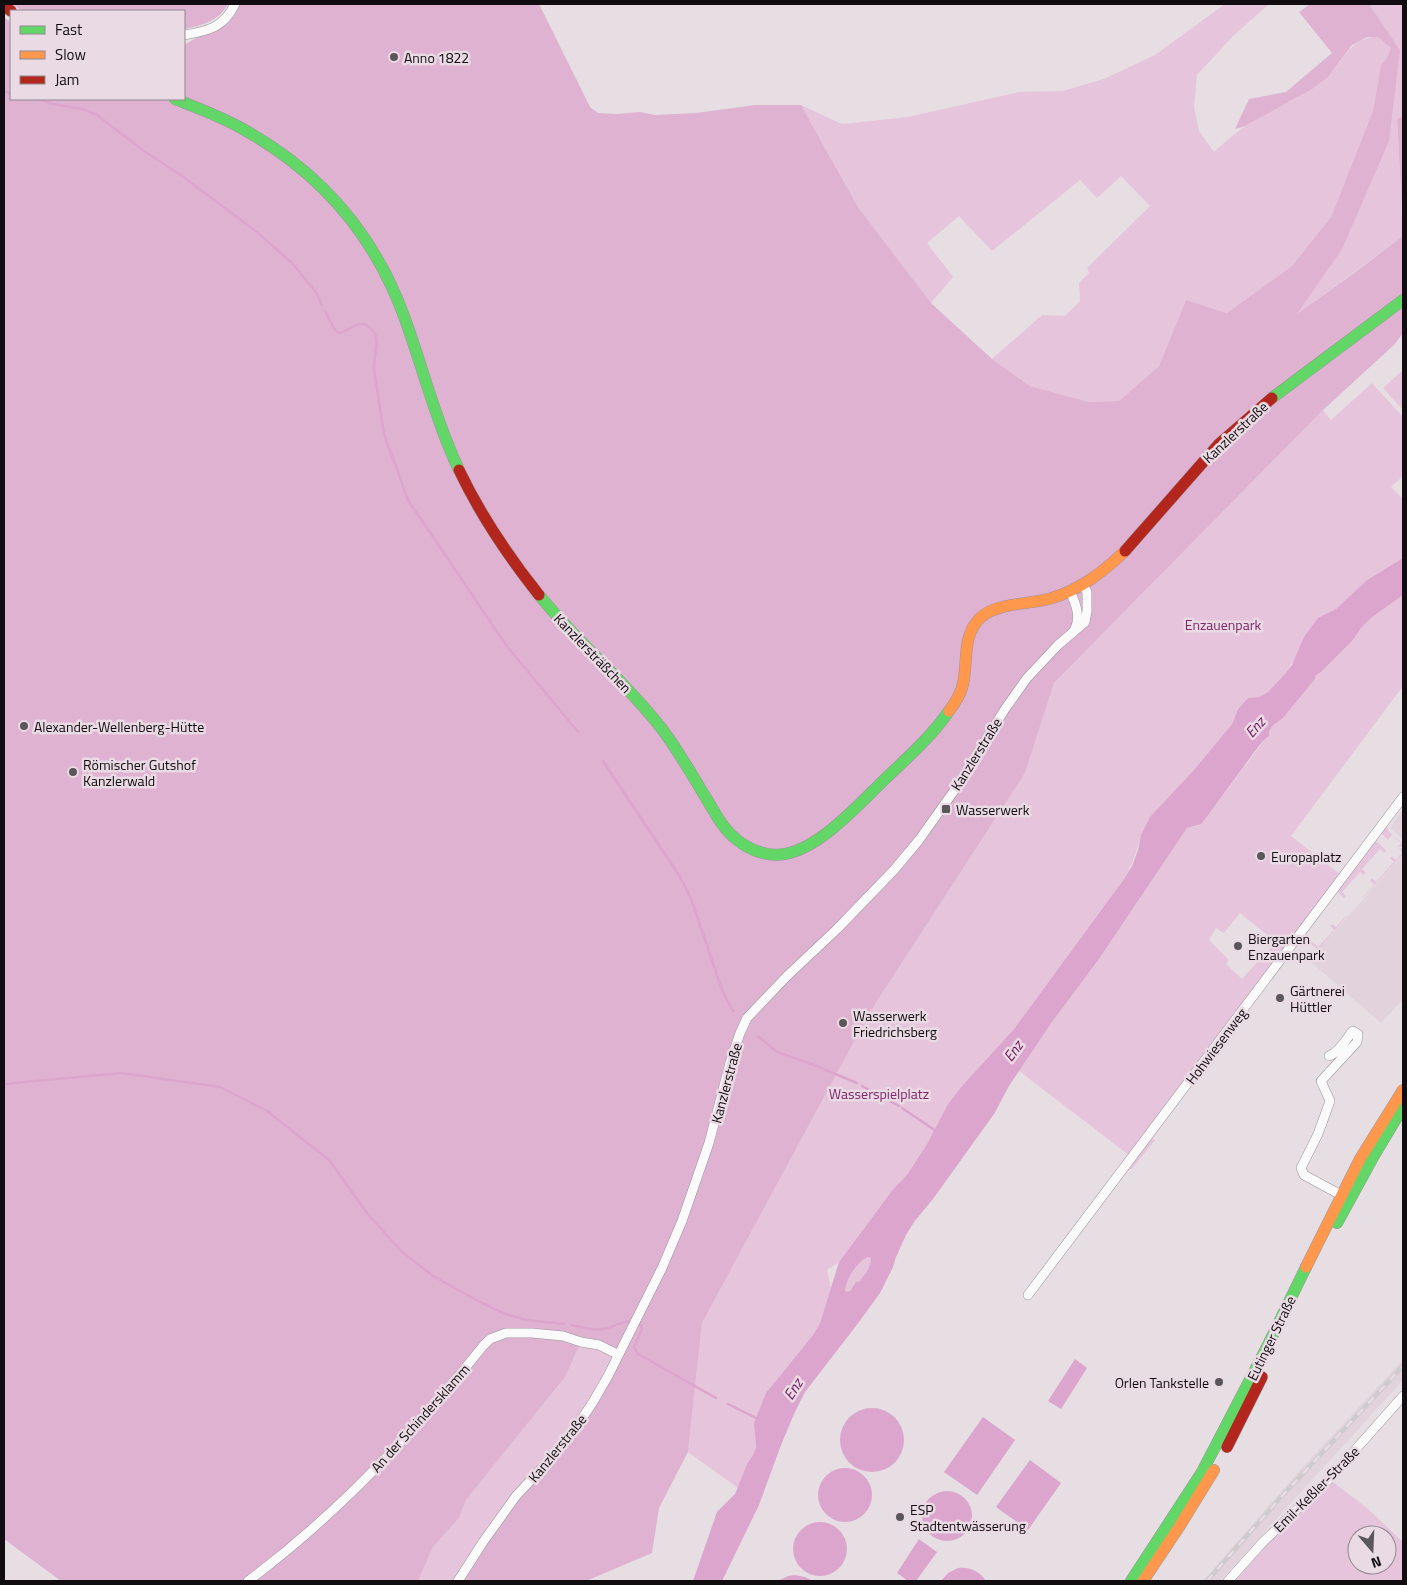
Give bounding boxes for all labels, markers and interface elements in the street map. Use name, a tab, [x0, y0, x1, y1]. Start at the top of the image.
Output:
legend	[10, 10, 185, 100]
text: Fast	[55, 18, 83, 41]
text: Slow	[55, 43, 86, 66]
place label: Anno 1822	[404, 47, 469, 68]
marker: Anno 1822	[388, 51, 400, 63]
text: Jam	[55, 68, 79, 91]
street label: Kanzlerstraße	[1198, 396, 1272, 468]
street label: Kanzlersträßchen	[549, 608, 637, 698]
park label: Enzauenpark	[1185, 614, 1262, 635]
water label: Enz	[1239, 710, 1272, 743]
street label: Kanzlerstraße	[945, 713, 1007, 795]
place label: Alexander-Wellenberg-Hütte	[34, 716, 204, 737]
marker: Alexander-Wellenberg-Hütte	[18, 720, 30, 732]
place label: Römischer Gutshof Kanzlerwald	[83, 754, 196, 791]
marker: Römischer Gutshof Kanzlerwald	[67, 766, 79, 778]
place label: Wasserwerk	[956, 799, 1030, 820]
marker: Wasserwerk	[940, 803, 952, 815]
place label: Europaplatz	[1271, 846, 1341, 867]
marker: Europaplatz	[1255, 850, 1267, 862]
place label: Biergarten Enzauenpark	[1248, 928, 1325, 965]
marker: Biergarten Enzauenpark	[1232, 940, 1244, 952]
place label: Gärtnerei Hüttler	[1290, 980, 1345, 1017]
marker: Gärtnerei Hüttler	[1274, 992, 1286, 1004]
street label: Hohwiesenweg	[1180, 1003, 1252, 1089]
place label: Wasserwerk Friedrichsberg	[853, 1005, 937, 1042]
marker: Wasserwerk Friedrichsberg	[837, 1017, 849, 1029]
water label: Enz	[997, 1034, 1030, 1066]
street label: Kanzlerstraße	[705, 1040, 747, 1126]
park label: Wasserspielplatz	[829, 1083, 929, 1104]
street label: Eutinger Straße	[1241, 1292, 1301, 1384]
street label: An der Schindersklamm	[366, 1359, 474, 1477]
water label: Enz	[778, 1372, 809, 1404]
place label: Orlen Tankstelle	[1115, 1372, 1209, 1393]
marker: Orlen Tankstelle	[1213, 1376, 1225, 1388]
street label: Kanzlerstraße	[523, 1409, 591, 1487]
street label: Emil-Keßler-Straße	[1268, 1441, 1364, 1537]
place label: ESP Stadtentwässerung	[910, 1499, 1026, 1536]
marker: ESP Stadtentwässerung	[894, 1511, 906, 1523]
north arrow	[1347, 1525, 1397, 1575]
text: N	[1368, 1551, 1384, 1574]

